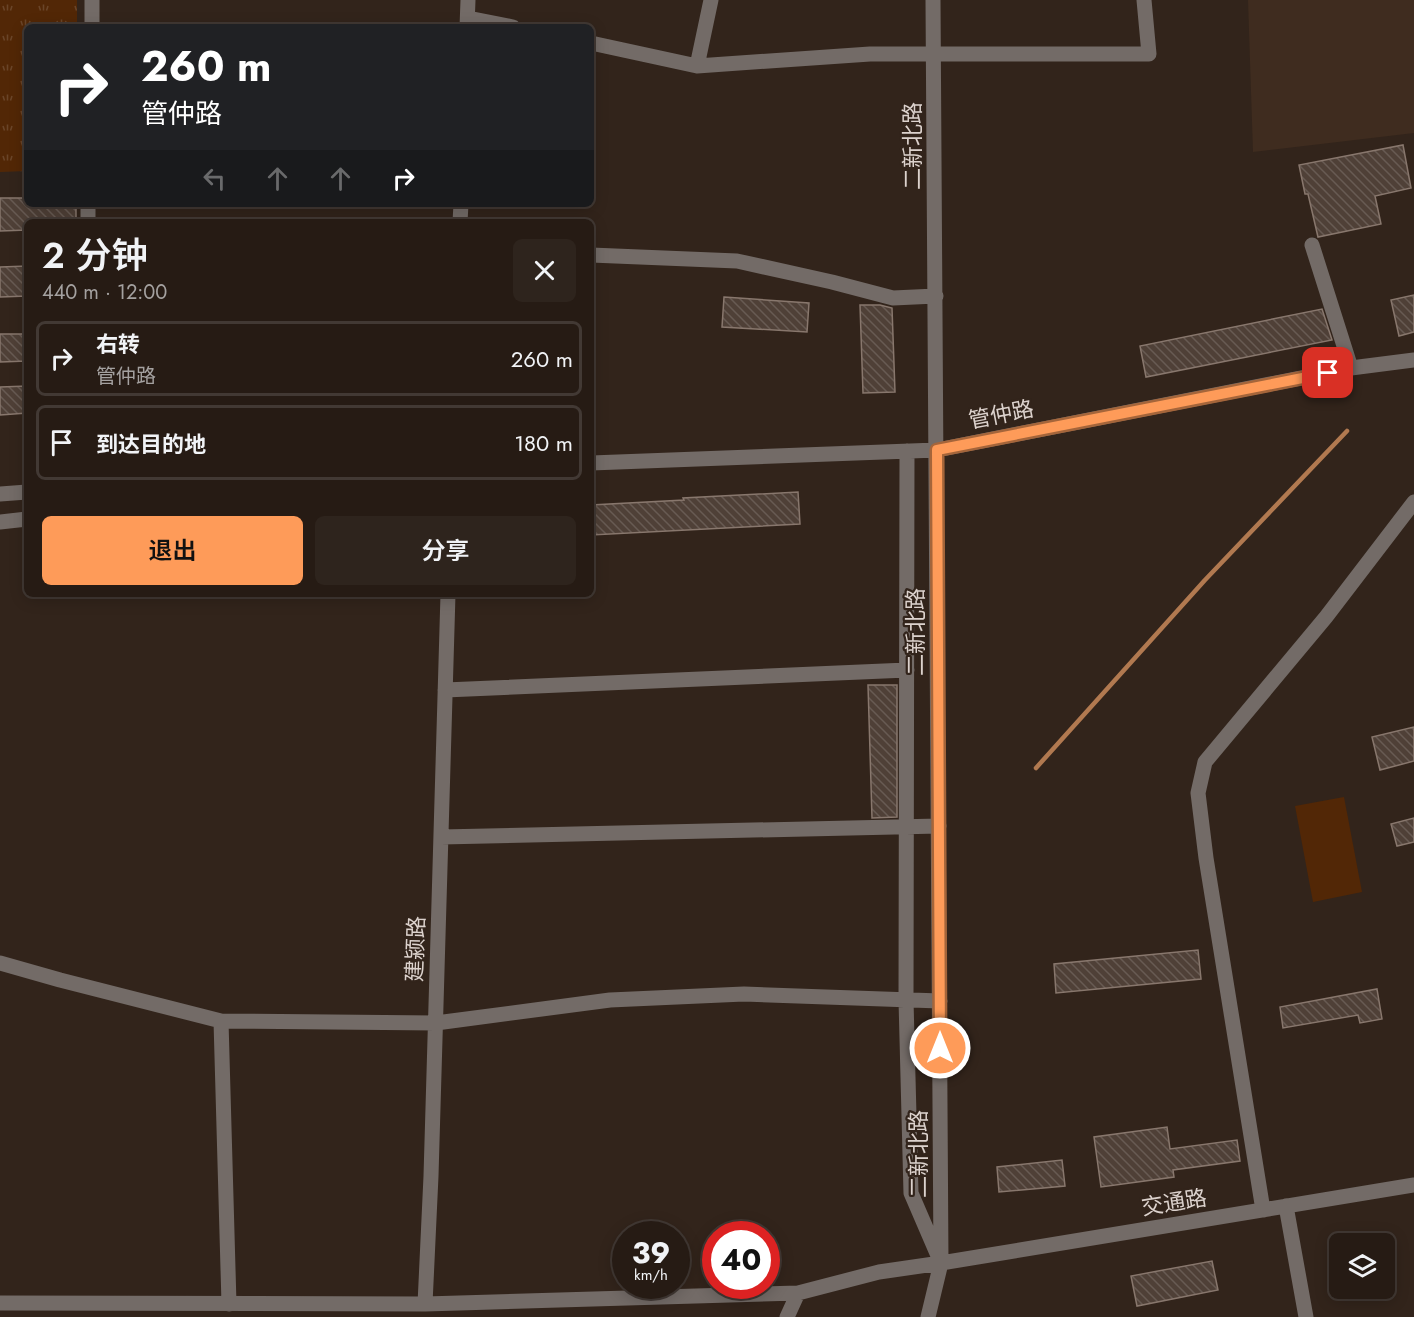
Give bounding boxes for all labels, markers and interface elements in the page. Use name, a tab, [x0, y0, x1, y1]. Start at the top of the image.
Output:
text: 260 m	[141, 36, 272, 97]
icon: right	[42, 48, 120, 126]
text: 管仲路	[141, 94, 222, 133]
street label: 二新北路	[896, 102, 928, 190]
icon: left	[198, 162, 231, 195]
icon: ahead	[261, 162, 294, 195]
icon: ahead	[324, 162, 357, 195]
icon: right	[387, 162, 420, 195]
text: 2 分钟	[42, 229, 147, 281]
button: close	[513, 239, 576, 302]
text: 440 m · 12:00	[42, 278, 167, 307]
text: 右转	[96, 328, 140, 360]
icon: right	[45, 342, 78, 375]
text: 260 m	[511, 343, 573, 375]
pin	[1302, 347, 1353, 398]
icon: arrive	[1311, 356, 1344, 389]
text: 管仲路	[96, 362, 156, 391]
street label: 管仲路	[966, 392, 1036, 436]
icon: arrive	[45, 426, 78, 459]
text: 180 m	[514, 427, 573, 459]
text: 到达目的地	[96, 428, 206, 460]
button: 退出	[42, 516, 303, 585]
button: 分享	[315, 516, 576, 585]
street label: 二新北路	[899, 588, 931, 676]
street label: 建颍路	[398, 915, 432, 983]
position arrow	[908, 1016, 972, 1080]
street label: 二新北路	[902, 1110, 934, 1198]
street label: 交通路	[1139, 1181, 1209, 1223]
speed limit sign: 40	[702, 1221, 780, 1299]
text: 39	[632, 1231, 670, 1274]
map controls	[1329, 1233, 1395, 1299]
button: layers	[1329, 1233, 1395, 1299]
text: km/h	[634, 1264, 668, 1286]

